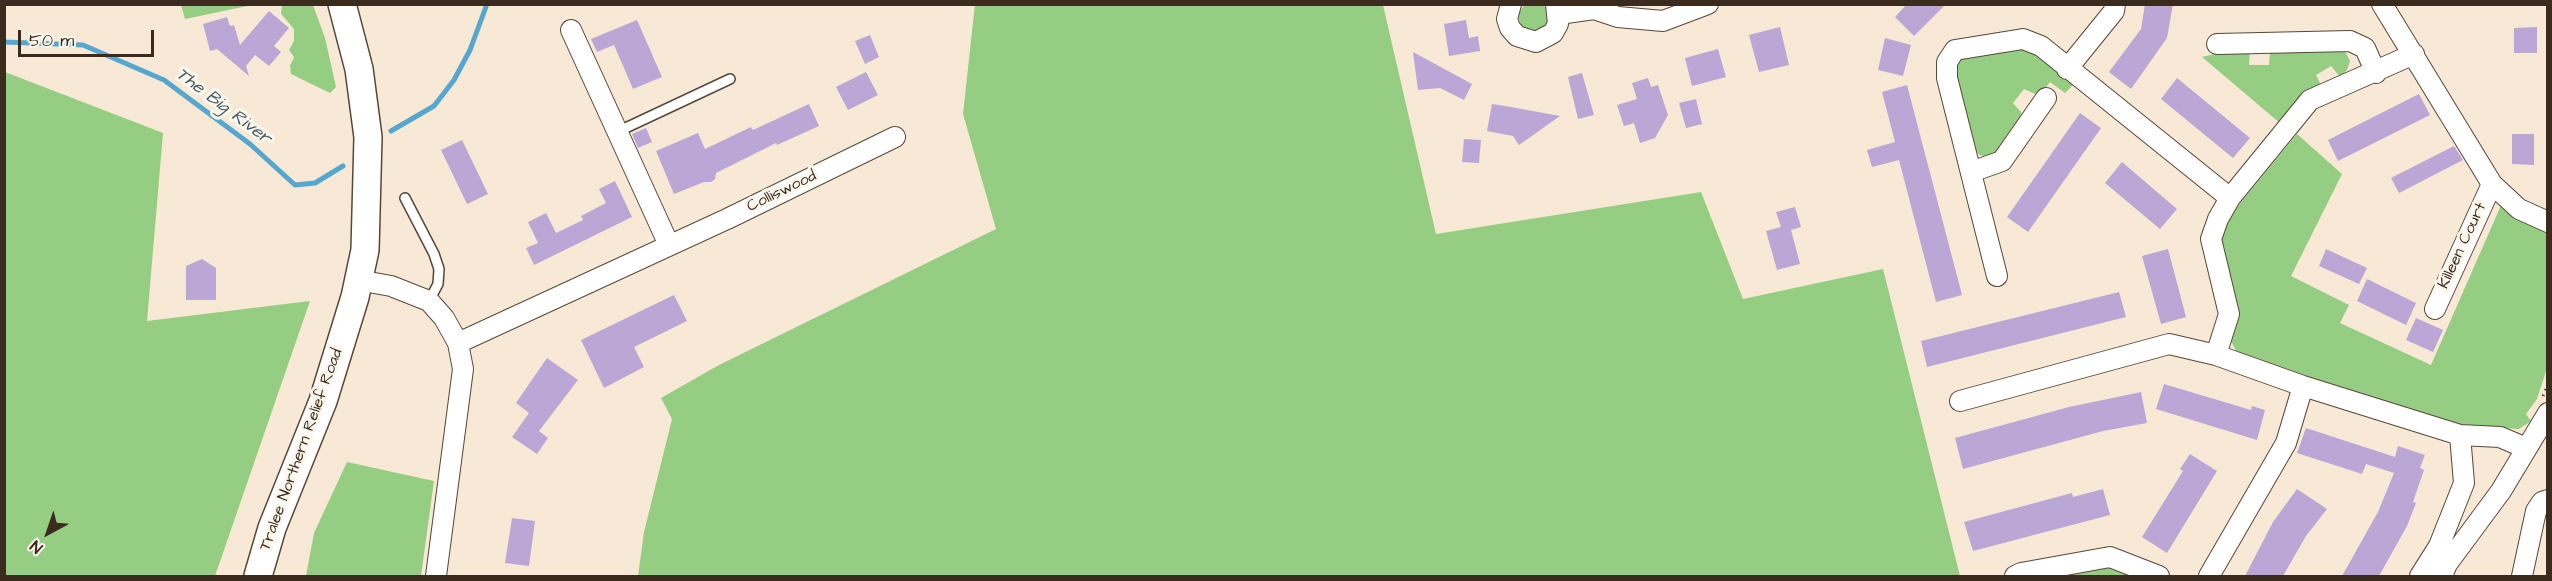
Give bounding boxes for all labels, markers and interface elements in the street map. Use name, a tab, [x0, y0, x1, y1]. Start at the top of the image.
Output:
scale bar	[21, 18, 158, 56]
text: 50 m	[29, 28, 74, 53]
water label: The Big River	[171, 64, 275, 150]
street label: Colliswood	[744, 167, 820, 217]
street label: Killeen Court	[2435, 200, 2491, 292]
street label: Tralee Northern Relief Road	[256, 346, 348, 554]
north arrow	[18, 503, 78, 563]
text: N	[26, 535, 47, 558]

